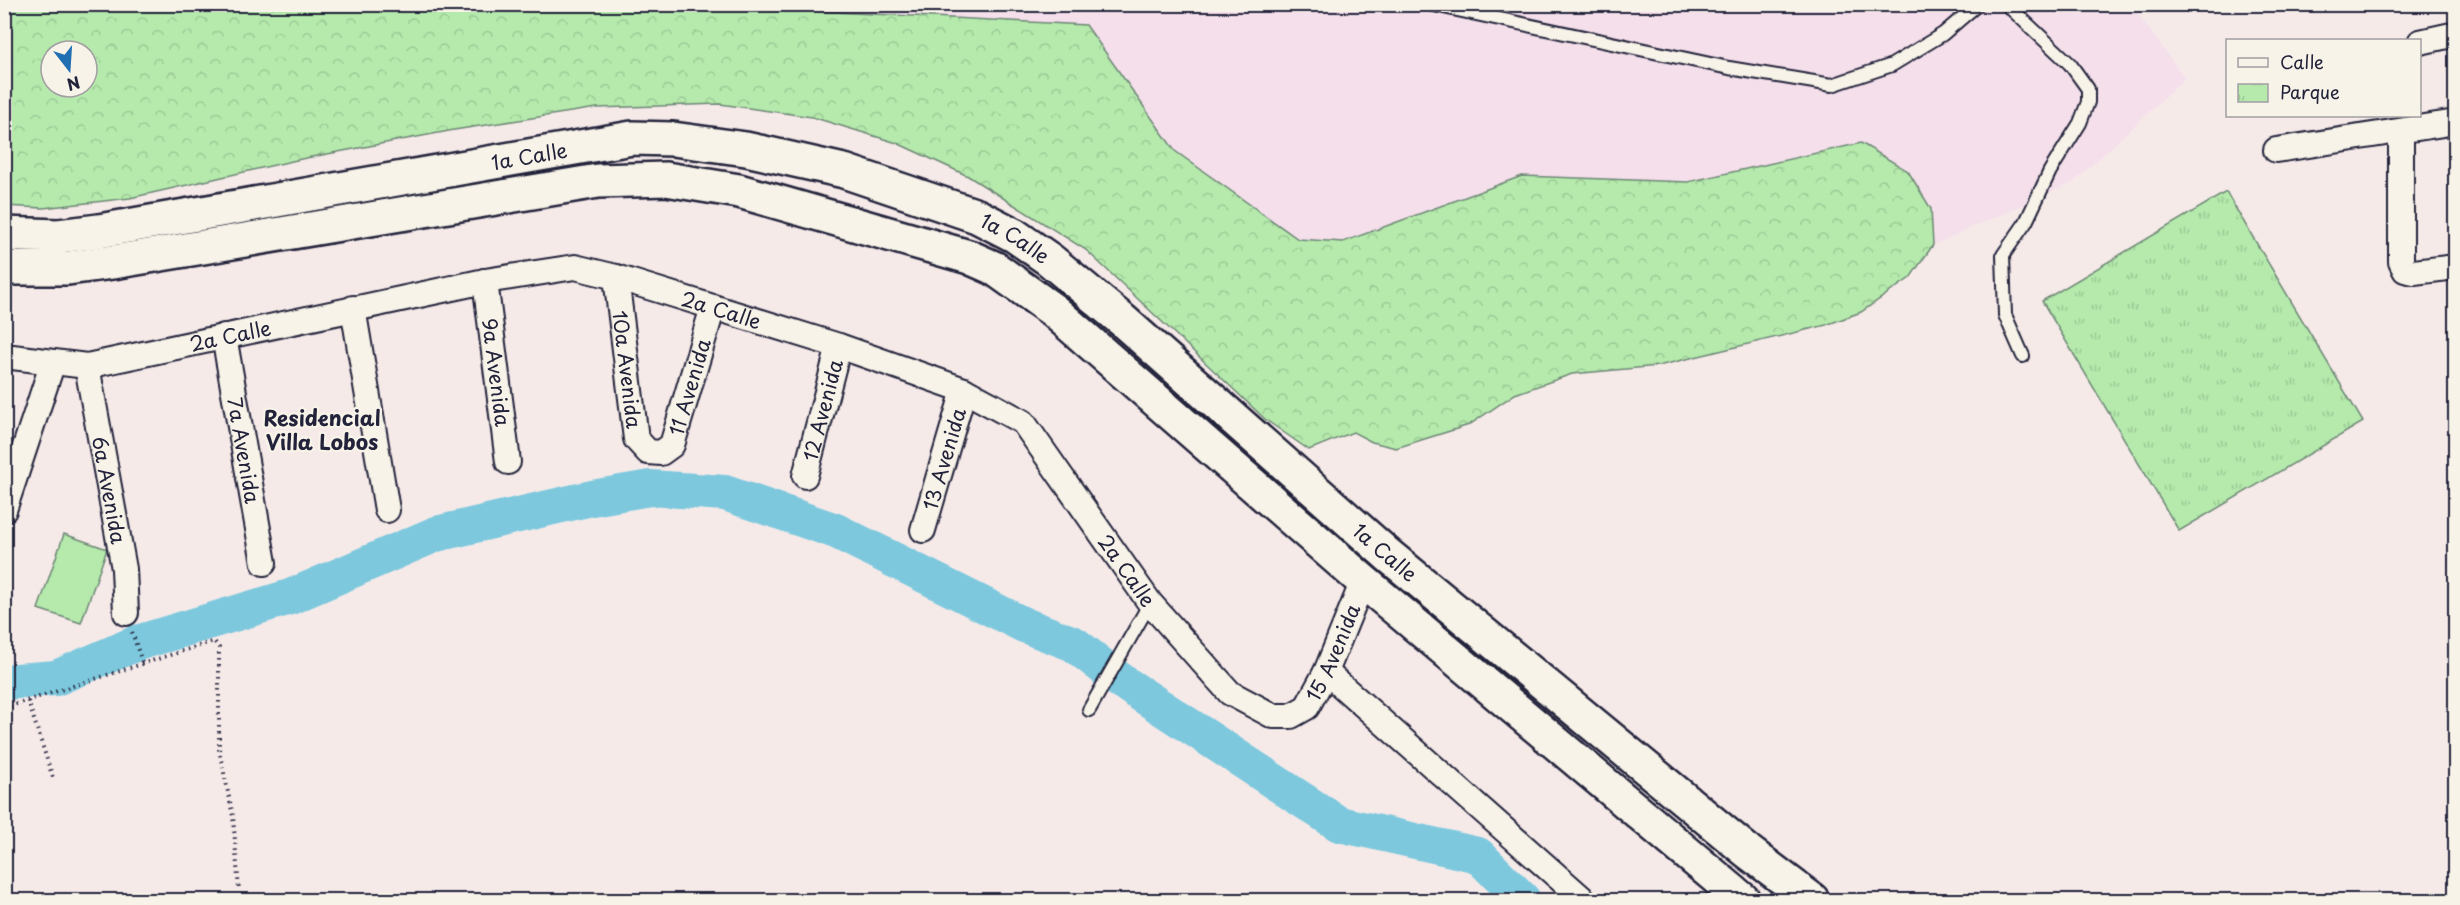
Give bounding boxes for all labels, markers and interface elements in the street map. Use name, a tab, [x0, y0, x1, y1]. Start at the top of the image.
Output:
north arrow	[39, 39, 99, 99]
legend	[2226, 39, 2421, 117]
text: Calle	[2280, 48, 2324, 75]
text: N	[64, 71, 83, 98]
text: Parque	[2280, 78, 2340, 105]
street label: 1a Calle	[489, 135, 570, 177]
street label: 1a Calle	[975, 205, 1056, 271]
street label: 2a Calle	[677, 283, 765, 336]
street label: 10a Avenida	[605, 309, 650, 430]
street label: 2a Calle	[187, 312, 274, 359]
street label: 9a Avenida	[475, 316, 518, 429]
street label: 11 Avenida	[661, 335, 718, 439]
street label: 12 Avenida	[795, 356, 850, 464]
street label: 7a Avenida	[220, 395, 268, 506]
district label: Residencial Villa Lobos	[263, 401, 381, 457]
street label: 13 Avenida	[915, 404, 973, 514]
street label: 6a Avenida	[85, 434, 134, 547]
street label: 1a Calle	[1346, 516, 1424, 588]
street label: 2a Calle	[1091, 528, 1163, 613]
street label: 15 Avenida	[1298, 599, 1367, 707]

